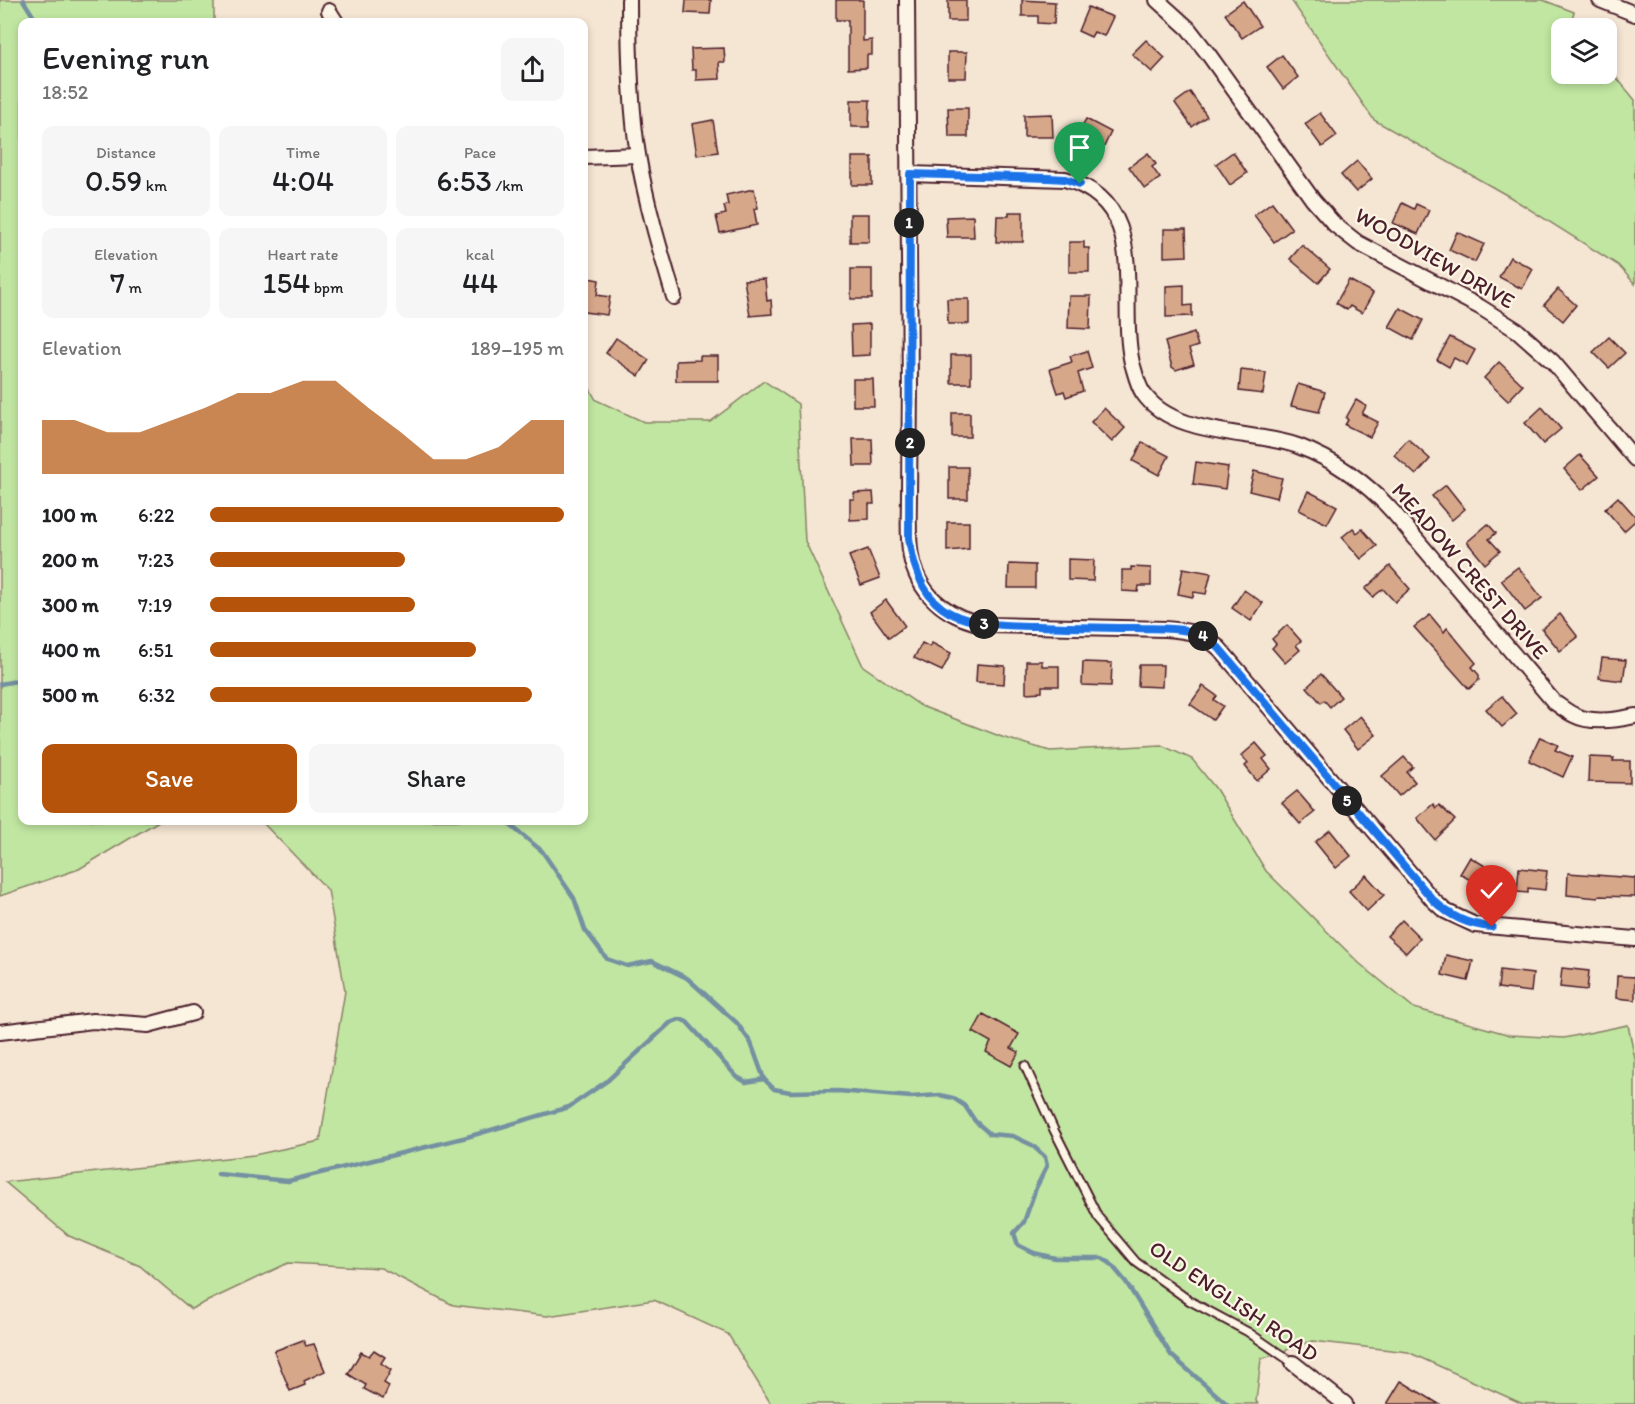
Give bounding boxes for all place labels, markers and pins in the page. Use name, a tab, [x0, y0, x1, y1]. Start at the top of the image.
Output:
pin	[1054, 122, 1105, 184]
pin: 1	[894, 208, 924, 238]
pin: 2	[895, 428, 925, 458]
pin: 3	[969, 609, 999, 639]
pin: 4	[1188, 621, 1218, 651]
pin: 5	[1332, 786, 1362, 816]
pin	[1466, 865, 1517, 927]

